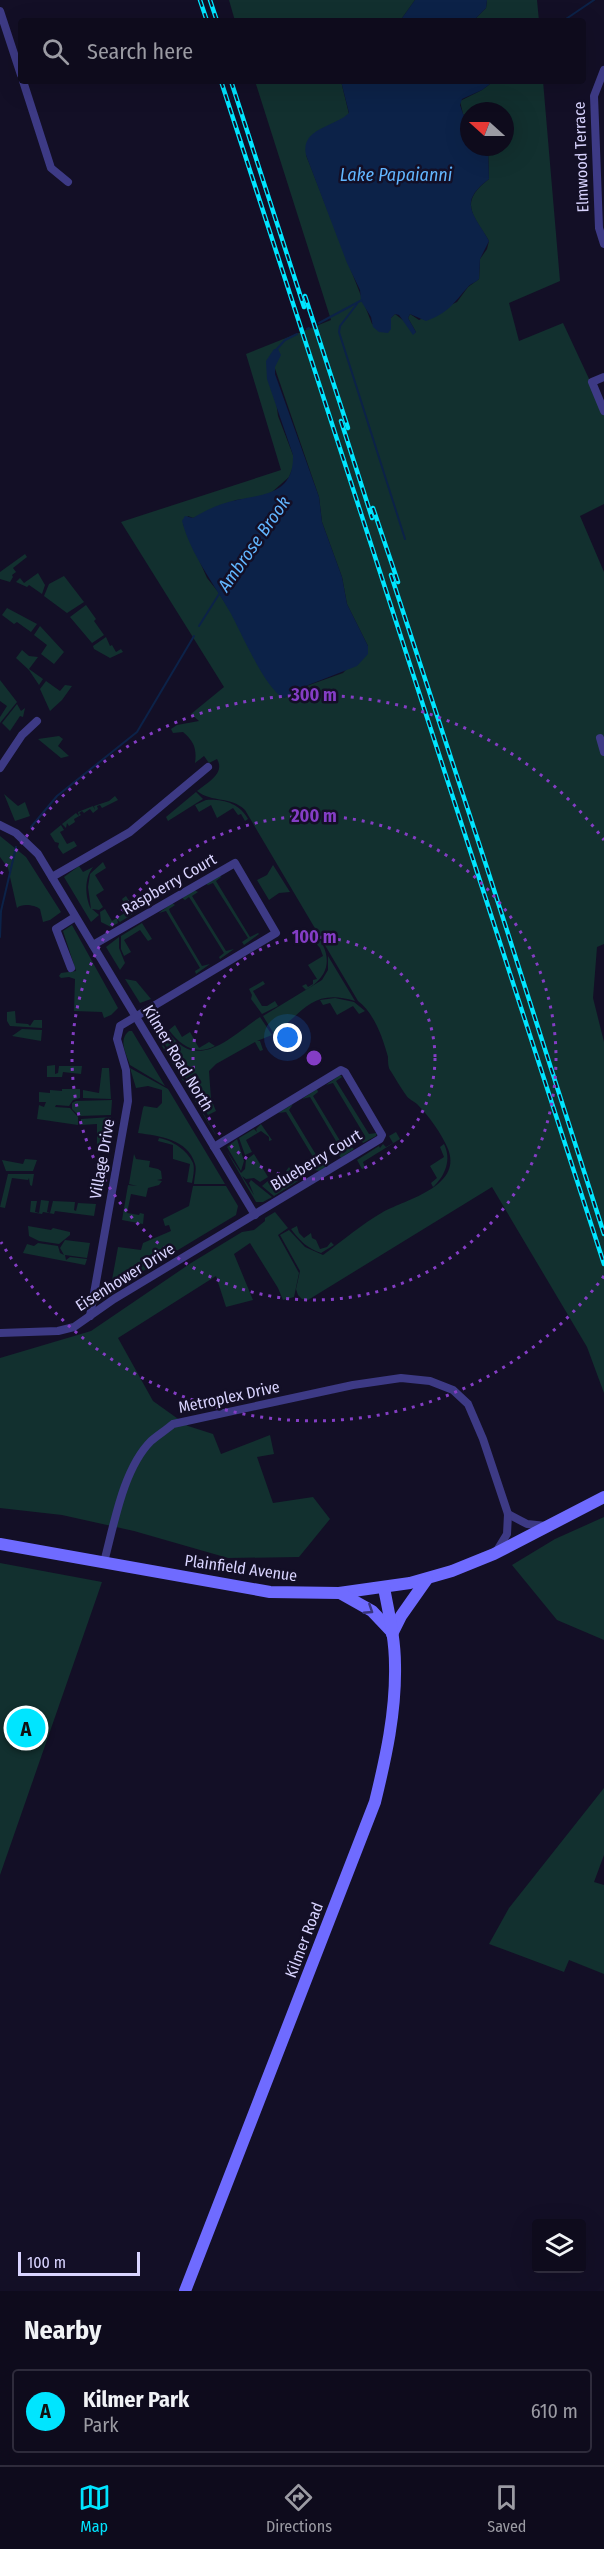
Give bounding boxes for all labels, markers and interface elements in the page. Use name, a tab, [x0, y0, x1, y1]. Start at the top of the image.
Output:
search box	[18, 18, 586, 84]
icon: search	[39, 35, 72, 68]
text: Search here	[87, 38, 193, 65]
street label: Elmwood Terrace	[570, 101, 592, 213]
north arrow	[460, 102, 514, 156]
water label: Lake Papaianni	[340, 164, 453, 186]
water label: Ambrose Brook	[212, 492, 295, 597]
text: 300 m	[290, 684, 337, 706]
text: 200 m	[290, 805, 337, 827]
street label: Raspberry Court	[119, 849, 220, 919]
text: 100 m	[292, 926, 336, 948]
street label: Kilmer Road North	[139, 1001, 217, 1115]
your location	[273, 1023, 302, 1052]
centre of rings	[304, 1048, 324, 1068]
street label: Village Drive	[86, 1117, 118, 1201]
street label: Blueberry Court	[267, 1125, 366, 1195]
street label: Eisenhower Drive	[72, 1239, 178, 1315]
street label: Metroplex Drive	[177, 1377, 282, 1417]
street label: Plainfield Avenue	[183, 1551, 299, 1585]
one-way arrow	[362, 1603, 373, 1614]
pin: A	[6, 1706, 46, 1750]
street label: Kilmer Road	[281, 1900, 327, 1980]
map controls	[532, 2219, 586, 2273]
button: layers	[532, 2219, 586, 2273]
scale bar	[18, 2249, 140, 2276]
text: 100 m	[27, 2253, 66, 2272]
text: Nearby	[24, 2315, 101, 2346]
text: Kilmer Park	[83, 2386, 189, 2413]
text: A	[40, 2399, 51, 2423]
text: 610 m	[531, 2399, 578, 2423]
text: Park	[83, 2413, 119, 2437]
tab: Map	[78, 2481, 111, 2536]
tab: Directions	[266, 2481, 332, 2536]
tab: Saved	[487, 2481, 526, 2536]

